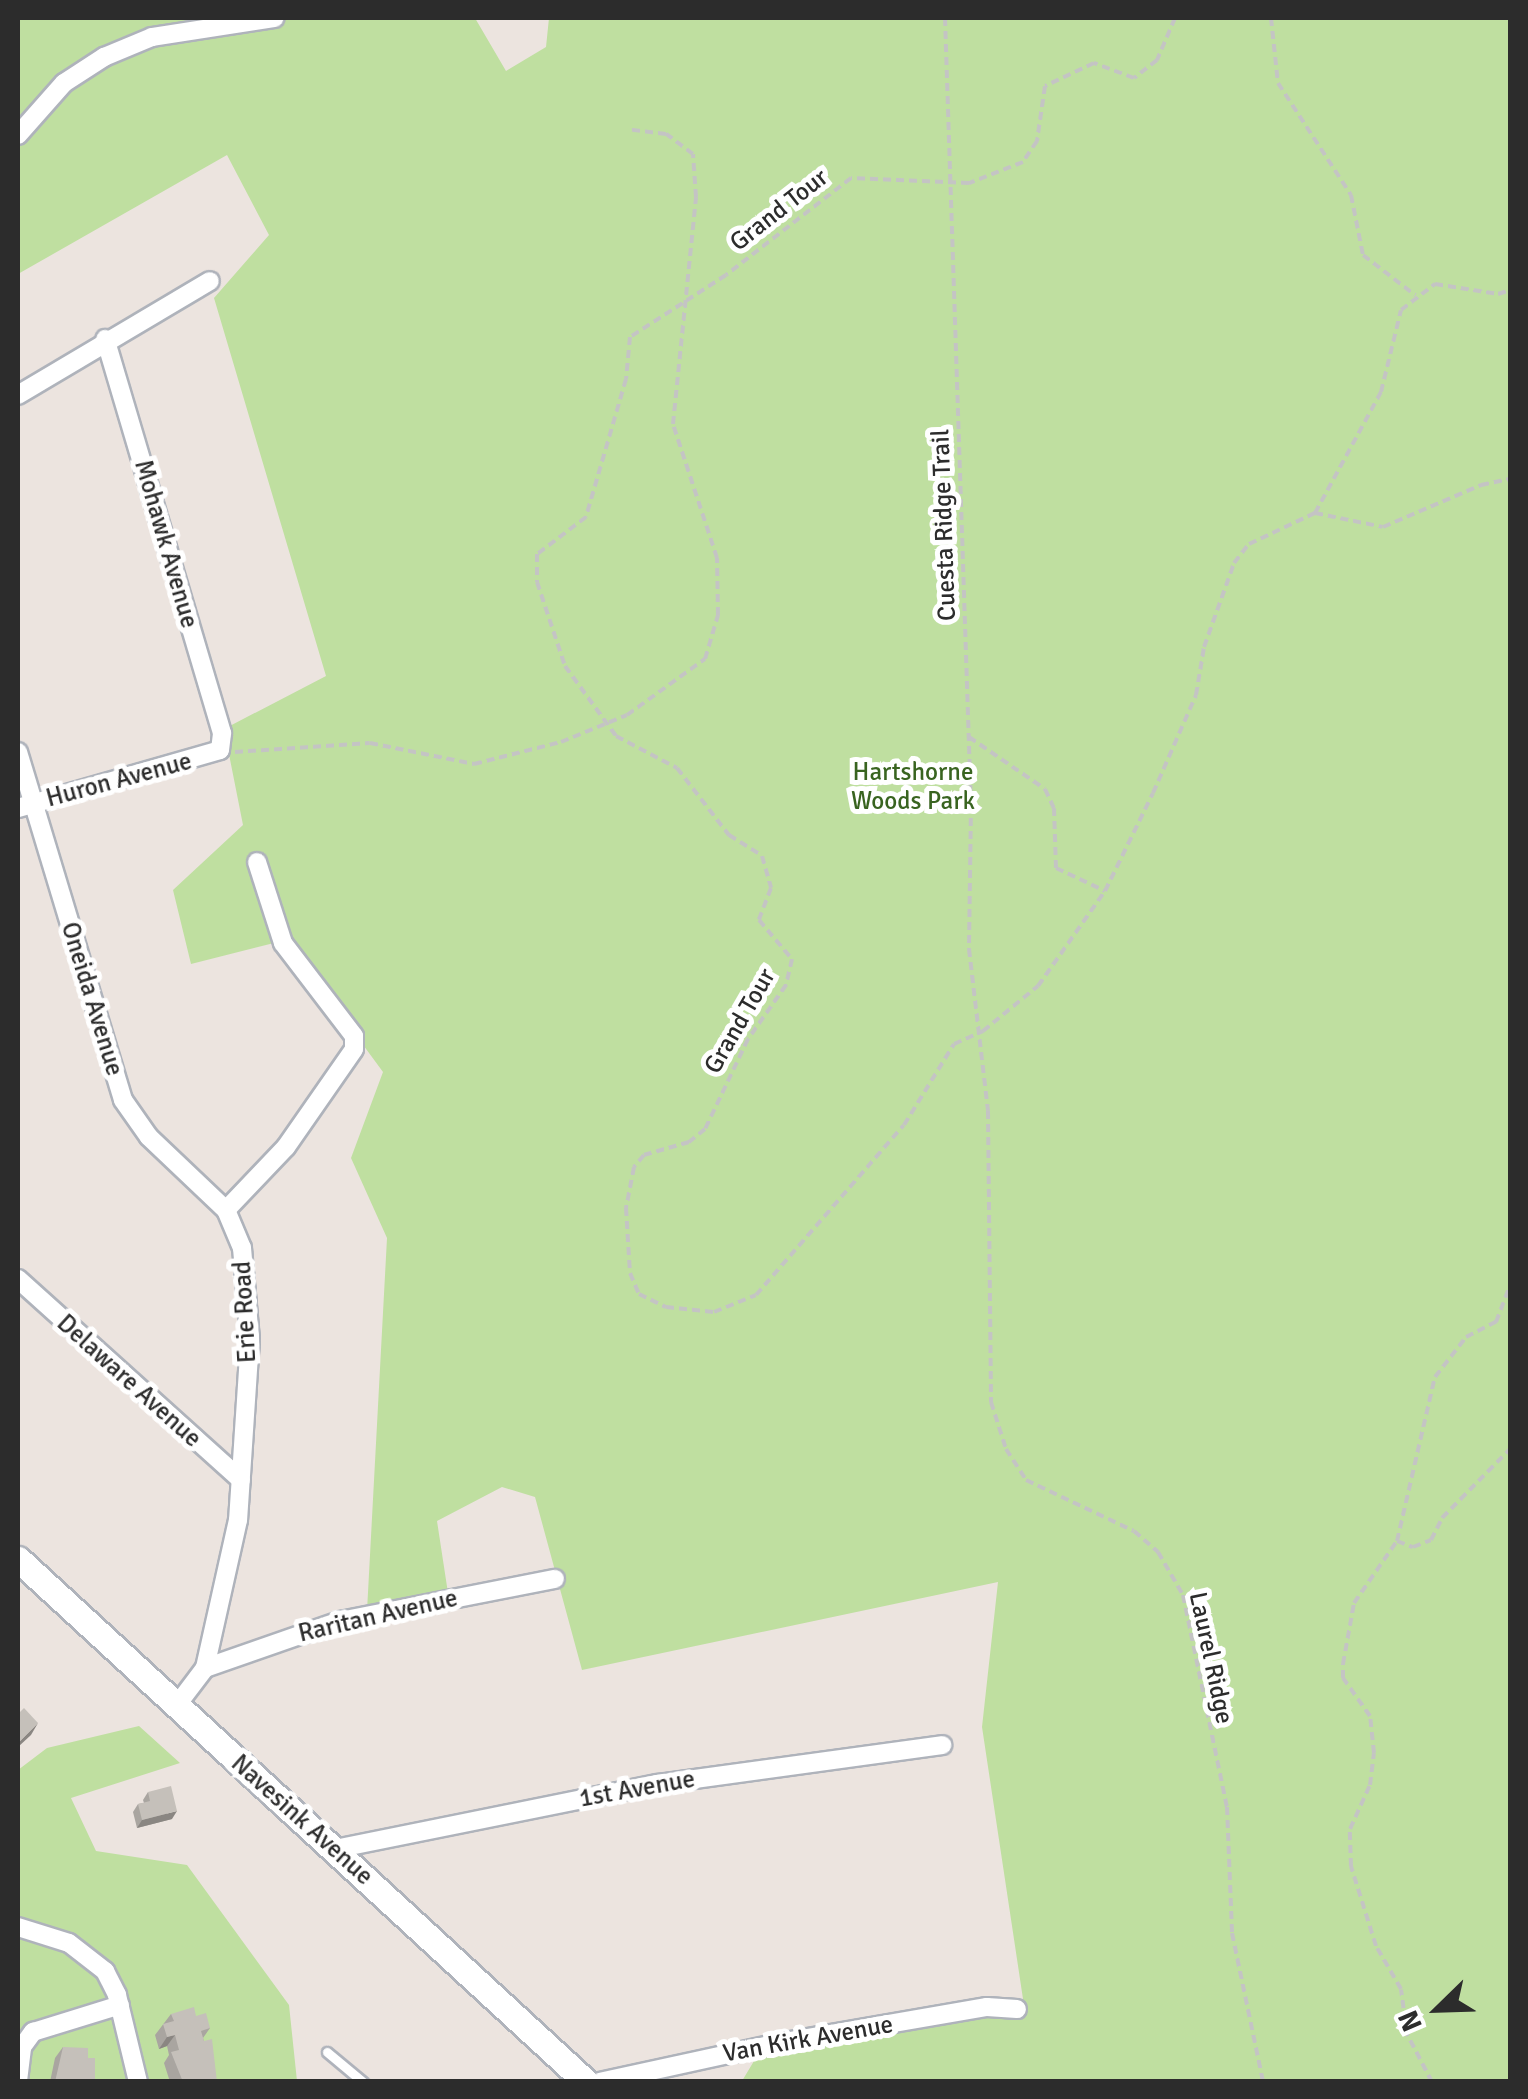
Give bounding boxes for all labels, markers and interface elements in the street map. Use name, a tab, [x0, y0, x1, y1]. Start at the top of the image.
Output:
street label: Grand Tour	[724, 162, 834, 258]
street label: Cuesta Ridge Trail	[926, 428, 962, 622]
street label: Mohawk Avenue	[128, 456, 204, 632]
street label: Huron Avenue	[43, 746, 195, 814]
park label: Hartshorne Woods Park	[851, 758, 975, 817]
street label: Oneida Avenue	[54, 919, 130, 1079]
street label: Grand Tour	[698, 963, 782, 1079]
street label: Erie Road	[227, 1260, 263, 1364]
street label: Delaware Avenue	[51, 1308, 207, 1454]
street label: Raritan Avenue	[295, 1583, 461, 1649]
street label: Laurel Ridge	[1182, 1589, 1240, 1727]
street label: Navesink Avenue	[225, 1748, 379, 1892]
street label: 1st Avenue	[577, 1764, 697, 1814]
north arrow	[1388, 1959, 1488, 2059]
text: N	[1391, 2005, 1430, 2036]
street label: Van Kirk Avenue	[721, 2009, 895, 2069]

